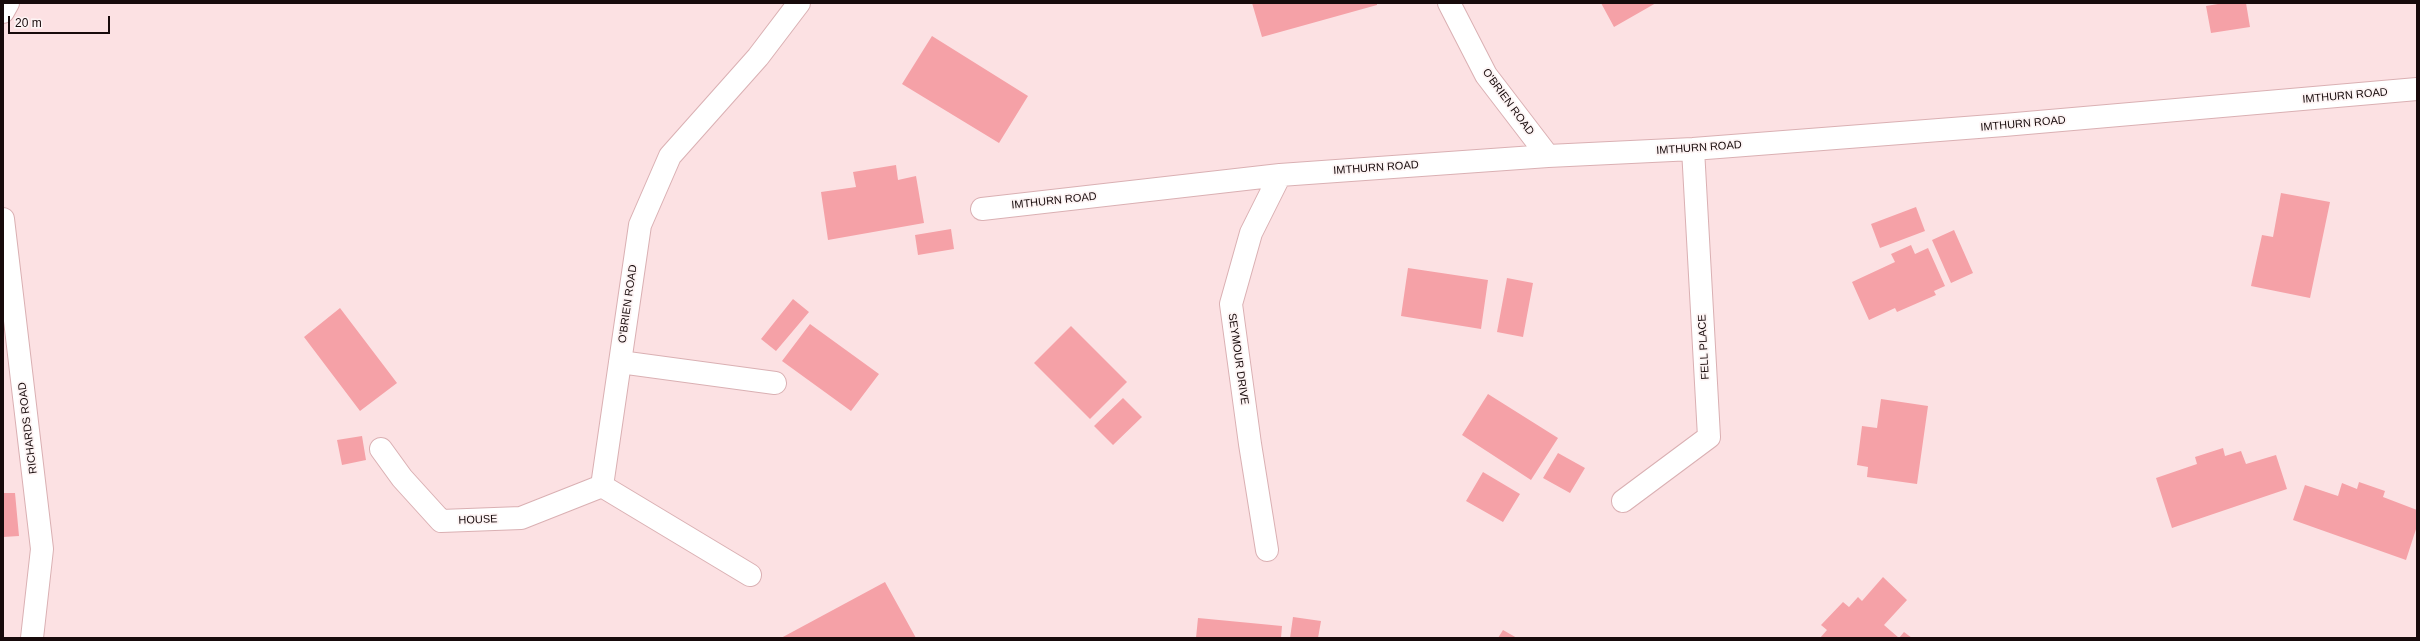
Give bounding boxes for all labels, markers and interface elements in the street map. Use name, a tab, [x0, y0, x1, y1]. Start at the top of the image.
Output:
scale bar	[10, 8, 112, 34]
text: 20 m	[15, 16, 42, 30]
street label: O'BRIEN ROAD	[1479, 66, 1537, 138]
street label: IMTHURN ROAD	[2302, 86, 2388, 106]
street label: IMTHURN ROAD	[1980, 114, 2066, 134]
street label: IMTHURN ROAD	[1656, 138, 1742, 158]
street label: IMTHURN ROAD	[1333, 158, 1419, 178]
street label: IMTHURN ROAD	[1011, 190, 1097, 212]
street label: O'BRIEN ROAD	[616, 264, 640, 344]
street label: SEYMOUR DRIVE	[1225, 312, 1251, 406]
street label: FELL PLACE	[1696, 314, 1712, 380]
street label: RICHARDS ROAD	[16, 381, 40, 475]
street label: HOUSE	[458, 513, 498, 527]

